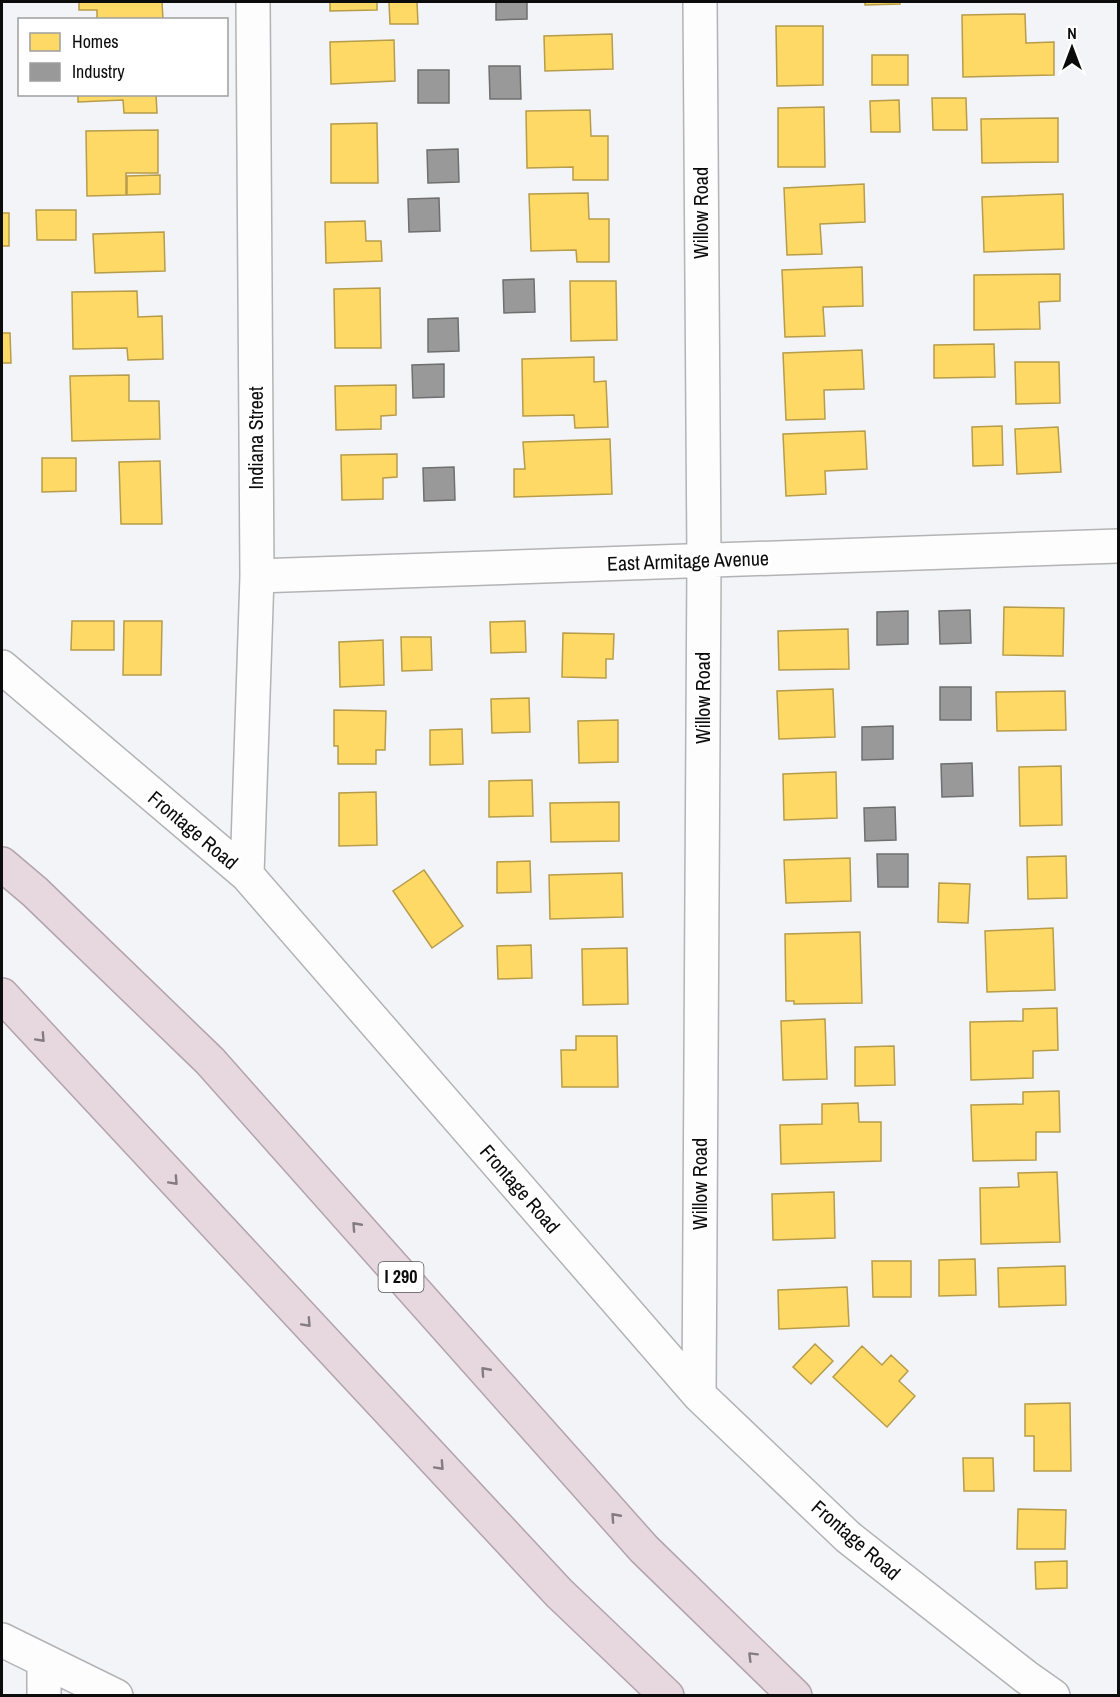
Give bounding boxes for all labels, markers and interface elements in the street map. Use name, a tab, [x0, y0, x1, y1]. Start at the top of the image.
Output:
legend	[18, 18, 228, 96]
north arrow	[1042, 18, 1102, 78]
text: N	[1067, 22, 1077, 44]
text: Homes	[72, 29, 119, 54]
text: Industry	[72, 59, 125, 84]
street label: Willow Road	[687, 167, 714, 259]
street label: Indiana Street	[242, 386, 269, 490]
street label: East Armitage Avenue	[607, 544, 769, 577]
street label: Willow Road	[689, 652, 716, 744]
street label: Frontage Road	[143, 784, 244, 875]
one-way arrow	[34, 1031, 45, 1042]
street label: Willow Road	[686, 1138, 713, 1230]
street label: Frontage Road	[474, 1139, 566, 1239]
one-way arrow	[167, 1174, 178, 1185]
one-way arrow	[352, 1222, 363, 1232]
road number: I 290	[378, 1262, 424, 1292]
one-way arrow	[300, 1317, 311, 1327]
one-way arrow	[481, 1367, 492, 1378]
one-way arrow	[433, 1459, 444, 1470]
street label: Frontage Road	[806, 1494, 906, 1586]
one-way arrow	[611, 1513, 622, 1524]
one-way arrow	[749, 1652, 760, 1663]

